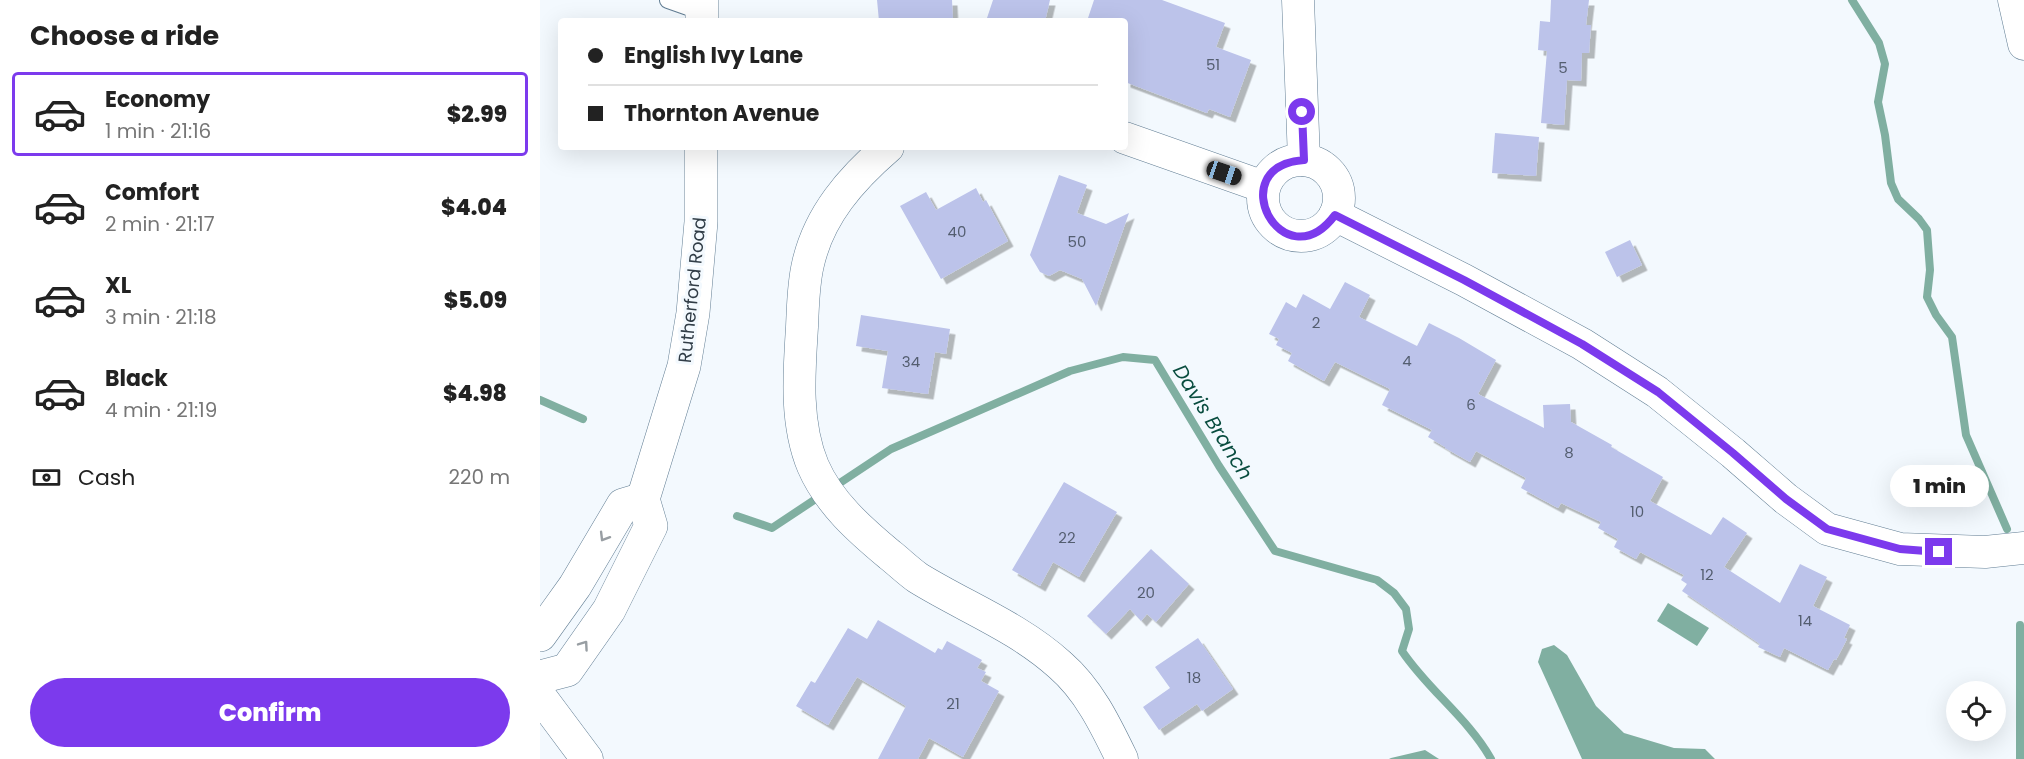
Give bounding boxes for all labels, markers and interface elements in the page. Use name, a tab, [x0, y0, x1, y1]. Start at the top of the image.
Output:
text: Choose a ride	[30, 17, 219, 54]
text: English Ivy Lane	[624, 40, 803, 71]
house number: 51	[1206, 54, 1220, 75]
house number: 5	[1558, 57, 1568, 78]
text: Economy	[105, 84, 210, 115]
icon: car	[33, 87, 87, 141]
text: Thornton Avenue	[624, 98, 819, 129]
route start	[1288, 98, 1315, 125]
text: $2.99	[447, 99, 507, 130]
text: 1 min · 21:16	[105, 117, 211, 145]
car	[1204, 159, 1244, 187]
text: Comfort	[105, 177, 199, 208]
icon: car	[33, 180, 87, 234]
text: $4.04	[441, 192, 507, 223]
text: 2 min · 21:17	[105, 210, 215, 238]
street label: Rutherford Road	[672, 216, 712, 364]
house number: 40	[948, 221, 966, 242]
house number: 50	[1068, 231, 1086, 252]
text: XL	[105, 270, 131, 301]
icon: car	[33, 273, 87, 327]
text: $5.09	[444, 285, 507, 316]
text: 3 min · 21:18	[105, 303, 217, 331]
house number: 2	[1312, 312, 1320, 333]
house number: 4	[1402, 350, 1412, 371]
house number: 34	[902, 351, 920, 372]
water label: Davis Branch	[1166, 359, 1260, 485]
text: Black	[105, 363, 168, 394]
icon: car	[33, 366, 87, 420]
text: $4.98	[443, 378, 507, 409]
house number: 6	[1466, 394, 1476, 415]
text: 4 min · 21:19	[105, 396, 217, 424]
house number: 8	[1564, 442, 1574, 463]
icon: cash	[30, 461, 63, 494]
text: Cash	[78, 462, 135, 493]
text: 220 m	[449, 463, 510, 491]
callout: 1 min	[1890, 465, 1988, 507]
text: 1 min	[1913, 472, 1966, 500]
house number: 10	[1630, 501, 1644, 522]
house number: 22	[1058, 527, 1076, 548]
one-way arrow	[600, 531, 611, 541]
route end	[1925, 538, 1952, 565]
house number: 12	[1700, 564, 1714, 585]
house number: 20	[1137, 582, 1155, 603]
house number: 14	[1798, 610, 1812, 631]
one-way arrow	[577, 641, 588, 652]
house number: 18	[1187, 667, 1201, 688]
button: Confirm	[30, 678, 510, 747]
map controls	[1946, 681, 2006, 741]
button: locate	[1946, 681, 2006, 741]
house number: 21	[946, 693, 960, 714]

